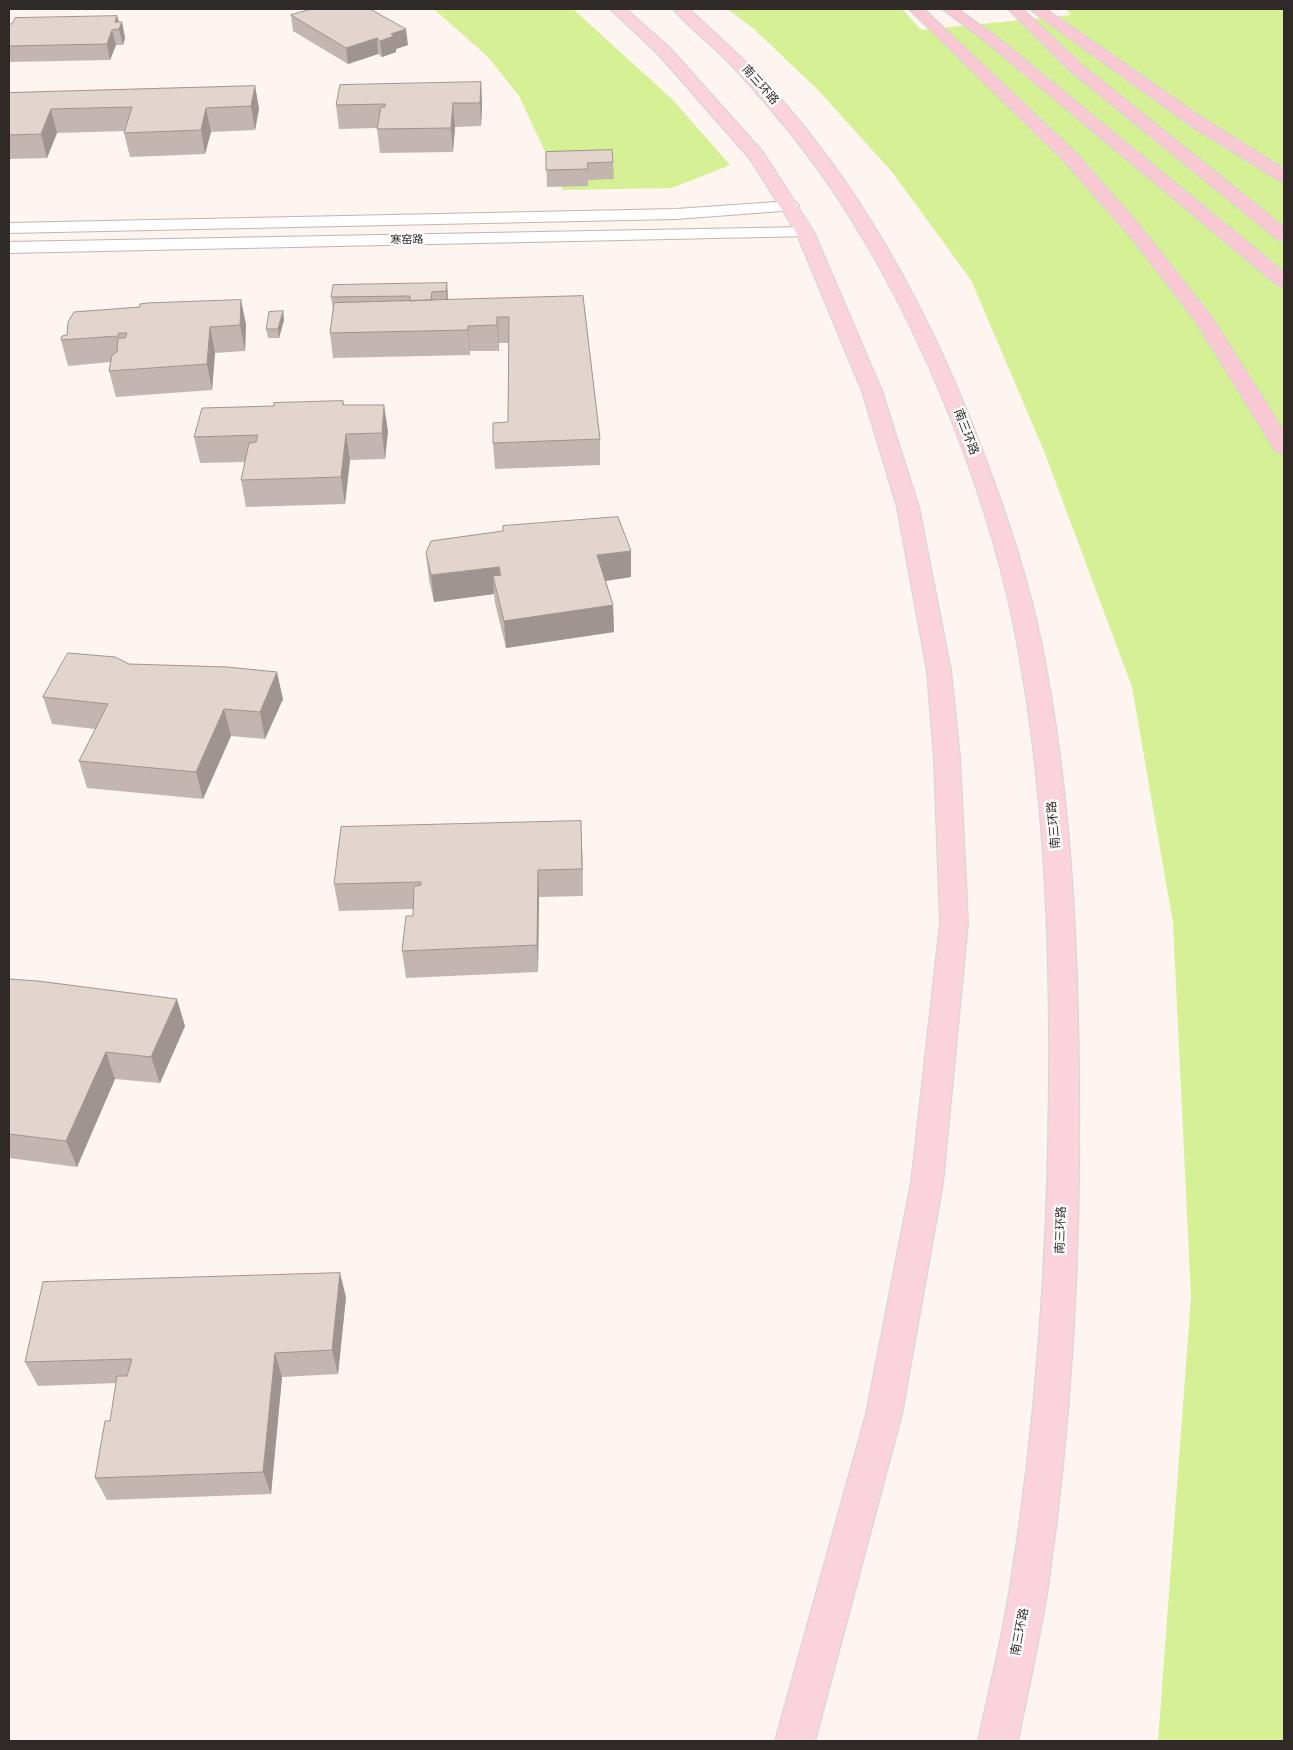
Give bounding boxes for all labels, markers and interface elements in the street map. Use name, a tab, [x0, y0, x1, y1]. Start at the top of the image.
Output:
street label: 南三环路	[739, 62, 781, 108]
street label: 寒窑路	[390, 233, 424, 247]
street label: 南三环路	[951, 407, 981, 457]
street label: 南三环路	[1045, 800, 1063, 850]
street label: 南三环路	[1053, 1206, 1069, 1254]
street label: 南三环路	[1008, 1607, 1032, 1657]

